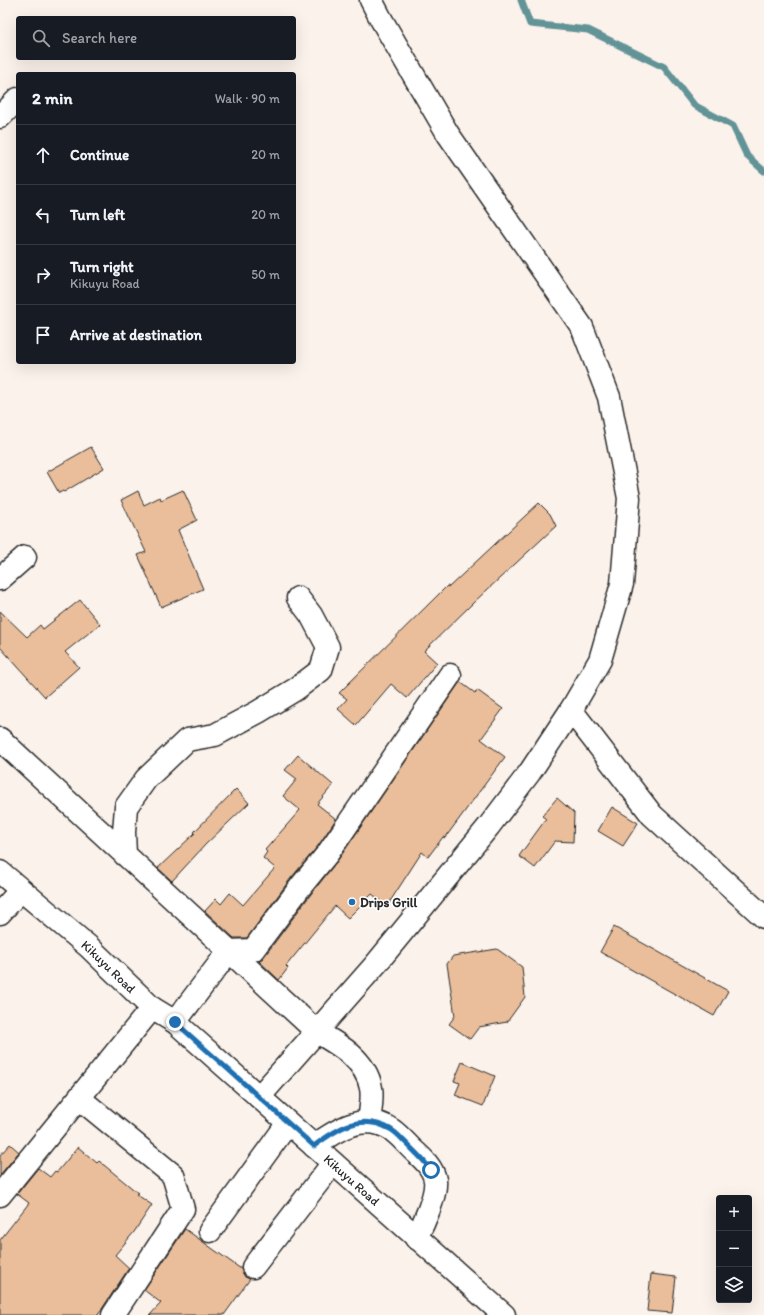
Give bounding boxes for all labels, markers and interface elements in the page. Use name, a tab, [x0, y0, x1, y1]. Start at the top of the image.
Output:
search box	[16, 16, 296, 60]
icon: search	[30, 27, 52, 49]
text: Search here	[62, 29, 137, 47]
text: 2 min	[32, 88, 72, 108]
text: Walk · 90 m	[215, 91, 280, 106]
icon: ahead	[32, 144, 54, 166]
text: Continue	[70, 146, 129, 164]
text: 20 m	[251, 147, 280, 162]
icon: left	[32, 204, 54, 226]
text: Turn left	[70, 206, 125, 224]
text: 20 m	[251, 207, 280, 222]
text: Turn right	[70, 258, 134, 276]
icon: right	[32, 264, 54, 286]
text: 50 m	[251, 267, 280, 282]
text: Kikuyu Road	[70, 276, 140, 291]
icon: arrive	[32, 324, 54, 346]
text: Arrive at destination	[70, 326, 202, 344]
place label: Drips Grill	[360, 895, 417, 911]
marker: Drips Grill	[347, 897, 357, 907]
street label: Kikuyu Road	[79, 937, 139, 996]
route end	[166, 1013, 184, 1031]
street label: Kikuyu Road	[321, 1151, 383, 1208]
route start	[422, 1161, 440, 1179]
map controls	[716, 1195, 752, 1303]
button: +	[716, 1195, 752, 1231]
button: −	[716, 1231, 752, 1267]
button: layers	[716, 1267, 752, 1303]

